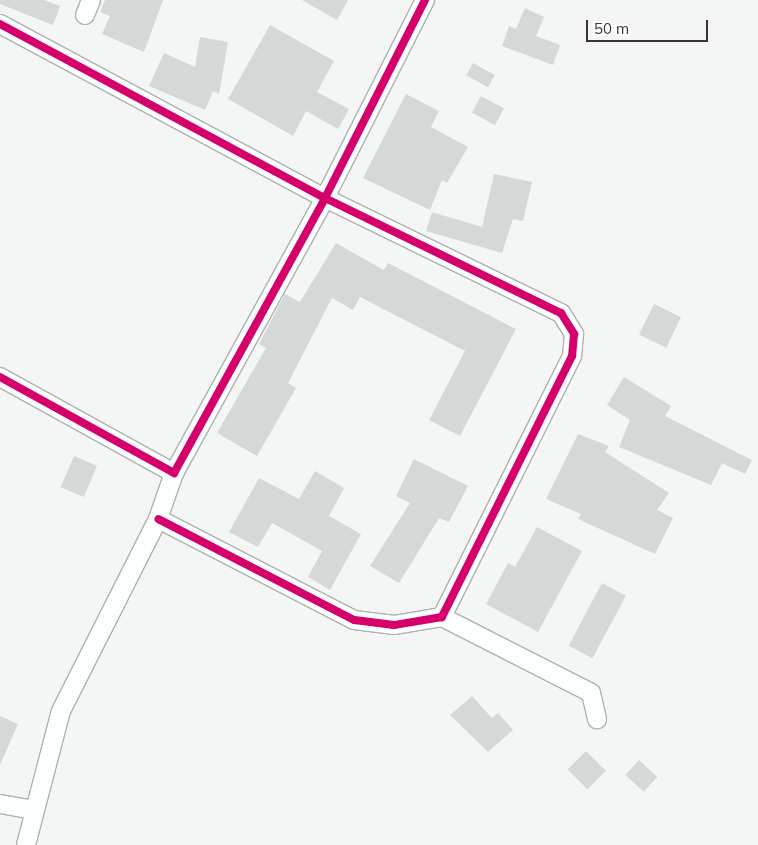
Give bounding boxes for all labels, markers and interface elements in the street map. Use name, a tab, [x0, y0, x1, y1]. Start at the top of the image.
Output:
scale bar	[588, 10, 710, 42]
text: 50 m	[594, 19, 629, 38]

